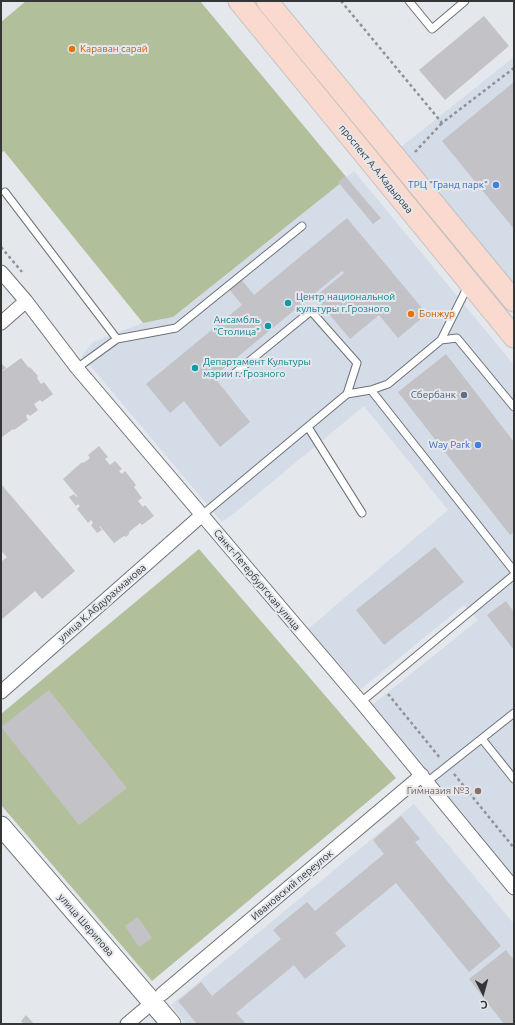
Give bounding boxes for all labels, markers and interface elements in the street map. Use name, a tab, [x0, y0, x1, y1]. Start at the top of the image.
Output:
place label: Караван сарай	[80, 43, 148, 55]
marker: Караван сарай	[67, 44, 77, 54]
street label: проспект А.А.Кадырова	[336, 122, 416, 216]
place label: ТРЦ "Гранд парк"	[408, 179, 488, 191]
marker: ТРЦ "Гранд парк"	[491, 180, 501, 190]
place label: Центр национальной культуры г.Грозного	[296, 291, 395, 314]
marker: Центр национальной культуры г.Грозного	[283, 298, 293, 308]
place label: Бонжур	[419, 308, 455, 320]
marker: Бонжур	[406, 309, 416, 319]
place label: Ансамбль "Столица"	[213, 314, 260, 338]
marker: Ансамбль "Столица"	[263, 321, 273, 331]
place label: Департамент Культуры мэрии г. Грозного	[203, 356, 311, 380]
marker: Департамент Культуры мэрии г. Грозного	[190, 363, 200, 373]
place label: Сбербанк	[411, 389, 456, 401]
marker: Сбербанк	[459, 390, 469, 400]
place label: Way Park	[429, 439, 470, 451]
marker: Way Park	[473, 440, 483, 450]
street label: Санкт-Петербургская улица	[211, 527, 303, 633]
street label: улица К.Абдурахманова	[56, 561, 148, 645]
place label: Гимназия №3	[407, 785, 470, 797]
marker: Гимназия №3	[473, 786, 483, 796]
street label: Ивановский переулок	[249, 847, 335, 923]
street label: улица Шерипова	[56, 891, 116, 959]
north arrow	[463, 973, 503, 1013]
text: С	[480, 999, 488, 1011]

